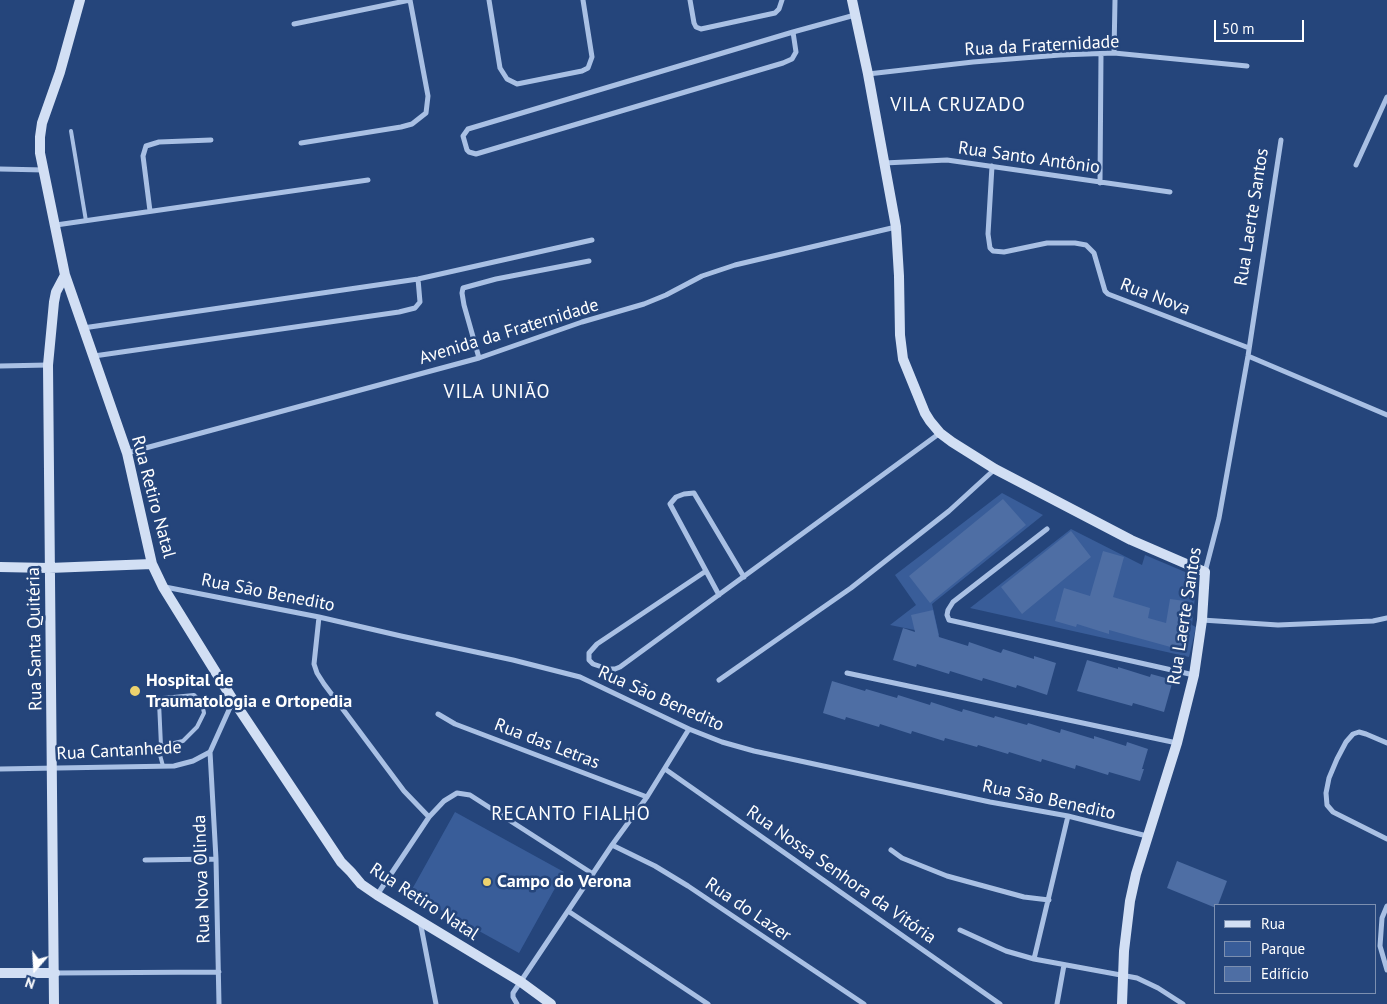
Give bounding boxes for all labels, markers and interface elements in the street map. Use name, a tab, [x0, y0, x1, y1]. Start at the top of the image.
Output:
scale bar	[1217, 10, 1307, 42]
text: 50 m	[1222, 19, 1255, 38]
street label: Rua da Fraternidade	[964, 31, 1120, 61]
district label: VILA CRUZADO	[889, 95, 1027, 117]
street label: Rua Santo Antônio	[957, 137, 1101, 179]
street label: Rua Laerte Santos	[1230, 147, 1274, 287]
street label: Rua Nova	[1117, 274, 1193, 320]
street label: Avenida da Fraternidade	[417, 294, 601, 370]
district label: VILA UNIÃO	[442, 382, 552, 404]
street label: Rua Retiro Natal	[126, 433, 180, 561]
street label: Rua Laerte Santos	[1163, 546, 1207, 686]
street label: Rua Santa Quitéria	[23, 567, 47, 711]
street label: Rua São Benedito	[199, 569, 337, 617]
street label: Rua São Benedito	[595, 662, 727, 736]
place label: Hospital de Traumatologia e Ortopedia	[146, 670, 352, 712]
marker: Hospital de Traumatologia e Ortopedia	[128, 684, 142, 698]
street label: Rua das Letras	[491, 714, 603, 774]
street label: Rua Cantanhede	[56, 737, 182, 765]
street label: Rua São Benedito	[980, 775, 1118, 825]
street label: Rua Nossa Senhora da Vitória	[742, 801, 940, 949]
district label: RECANTO FIALHO	[490, 804, 652, 826]
street label: Rua Nova Olinda	[189, 814, 215, 944]
street label: Rua Retiro Natal	[365, 859, 483, 945]
place label: Campo do Verona	[497, 871, 632, 893]
street label: Rua do Lazer	[701, 873, 795, 947]
marker: Campo do Verona	[481, 876, 493, 888]
legend	[1214, 904, 1377, 994]
text: Rua	[1261, 914, 1285, 933]
text: Parque	[1261, 939, 1305, 958]
north arrow	[10, 944, 60, 994]
text: Edifício	[1261, 964, 1309, 983]
text: N	[23, 973, 37, 993]

